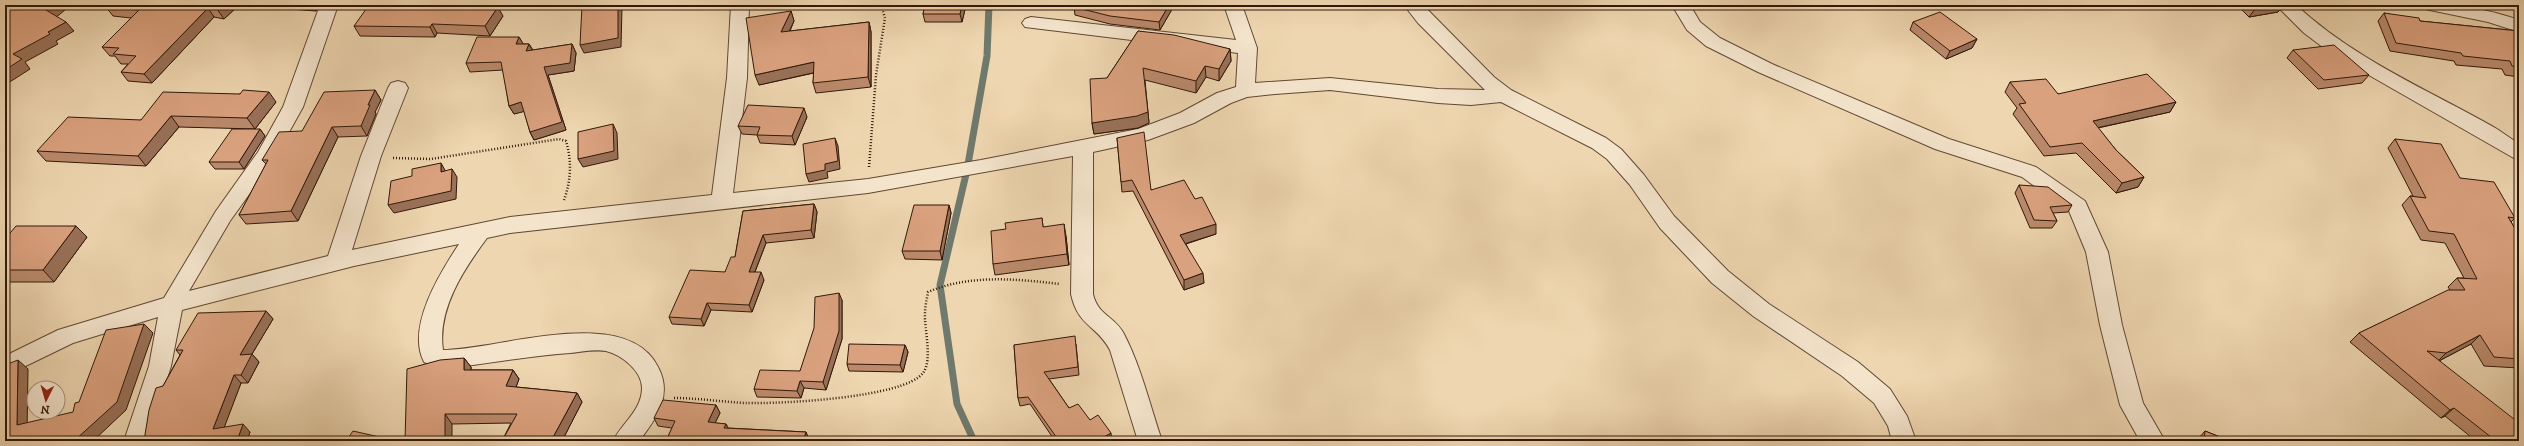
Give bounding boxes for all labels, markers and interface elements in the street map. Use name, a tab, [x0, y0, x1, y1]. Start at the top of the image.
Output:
north arrow	[26, 380, 66, 420]
text: N	[40, 402, 50, 416]

